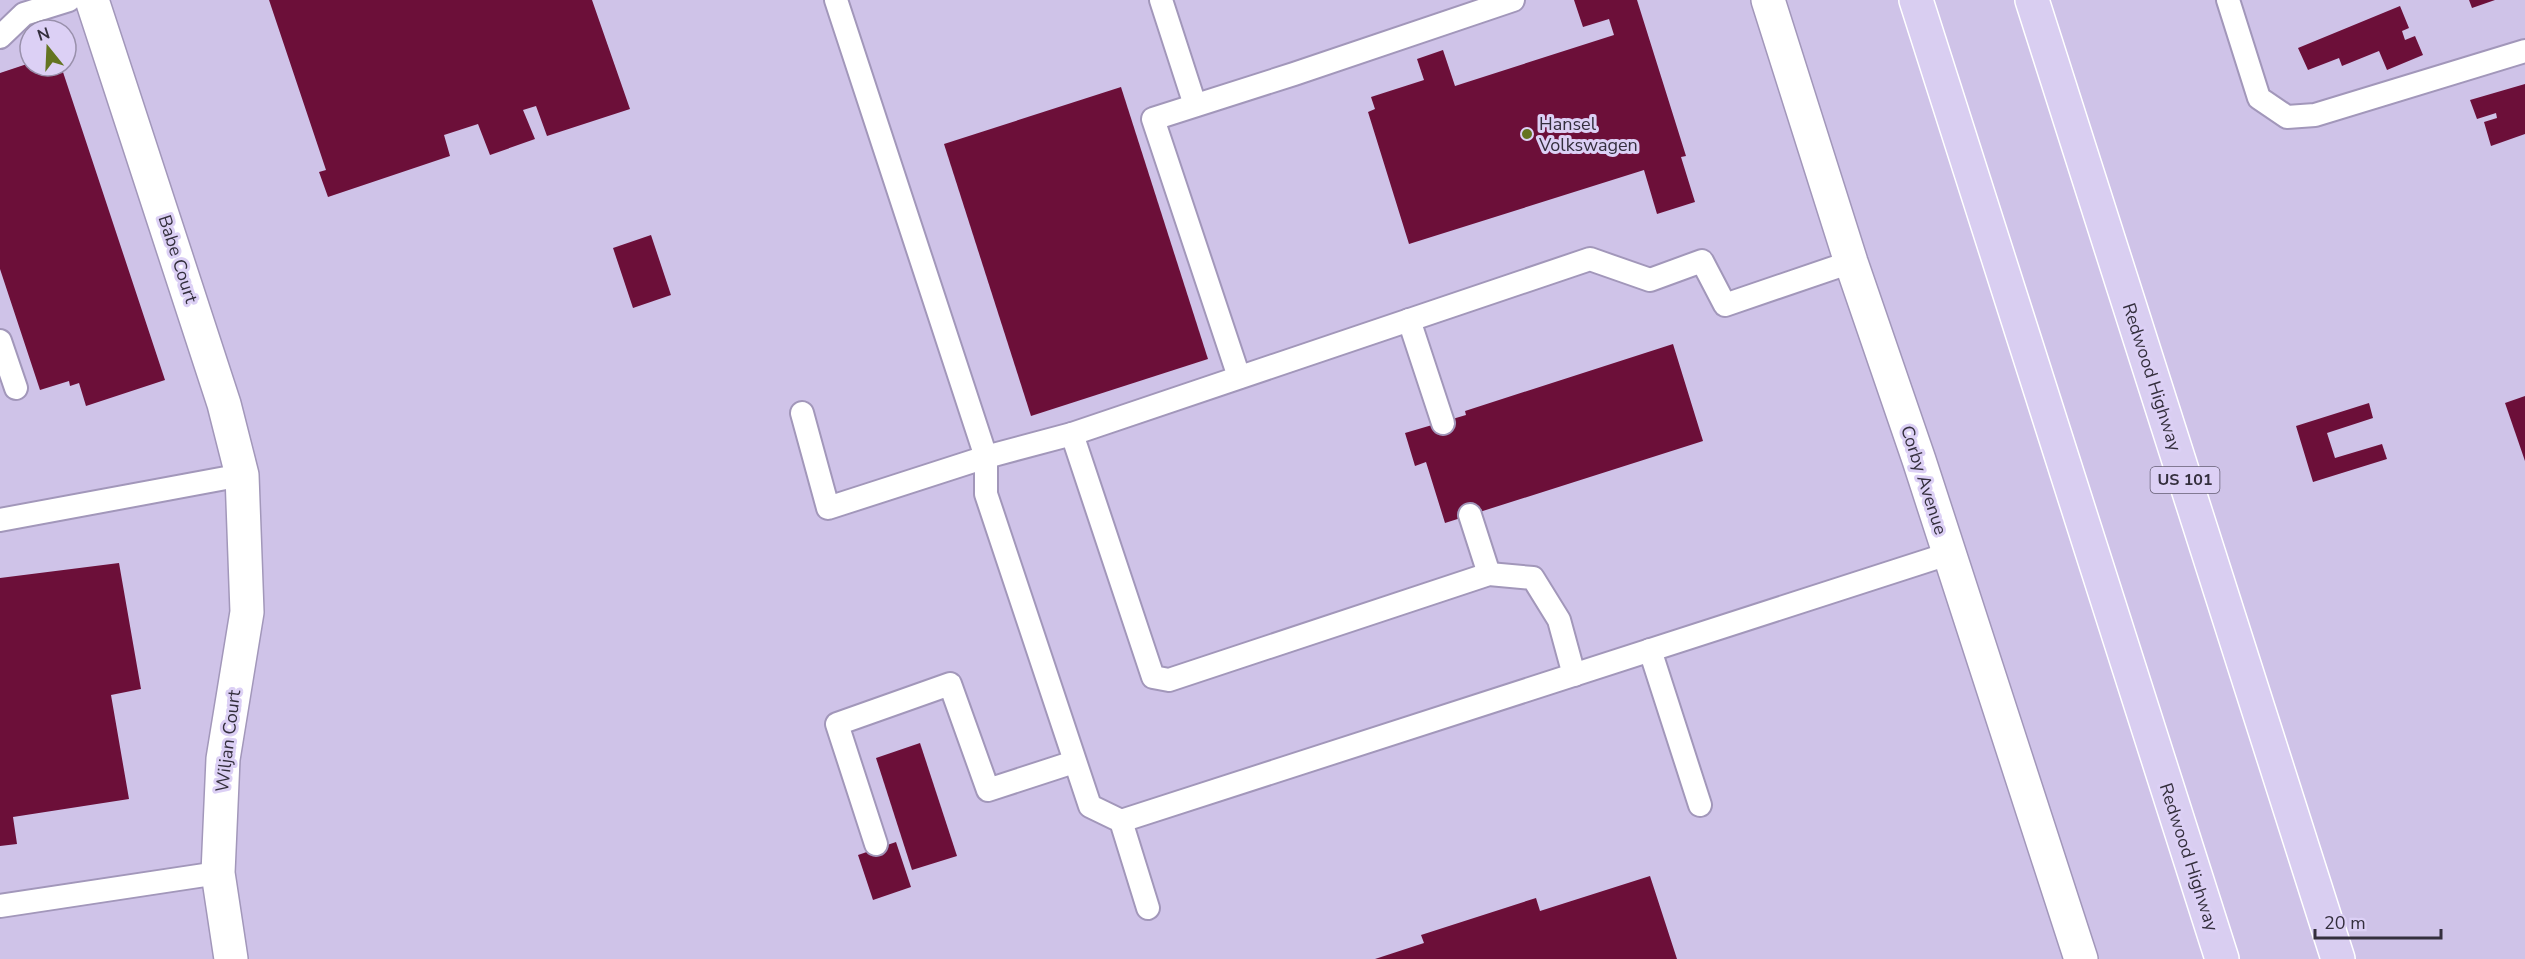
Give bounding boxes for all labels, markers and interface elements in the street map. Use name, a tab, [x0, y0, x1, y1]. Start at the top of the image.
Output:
north arrow	[18, 18, 78, 78]
text: N	[35, 22, 53, 47]
place label: Hansel Volkswagen	[1538, 112, 1638, 157]
marker: Hansel Volkswagen	[1520, 127, 1534, 141]
street label: Babe Court	[152, 212, 204, 307]
street label: Redwood Highway	[2117, 300, 2187, 455]
street label: Corby Avenue	[1895, 422, 1953, 538]
road number: US 101	[2150, 467, 2220, 493]
street label: Wiljan Court	[210, 688, 246, 793]
street label: Redwood Highway	[2154, 780, 2224, 935]
scale bar	[2315, 902, 2441, 940]
text: 20 m	[2324, 911, 2366, 935]

